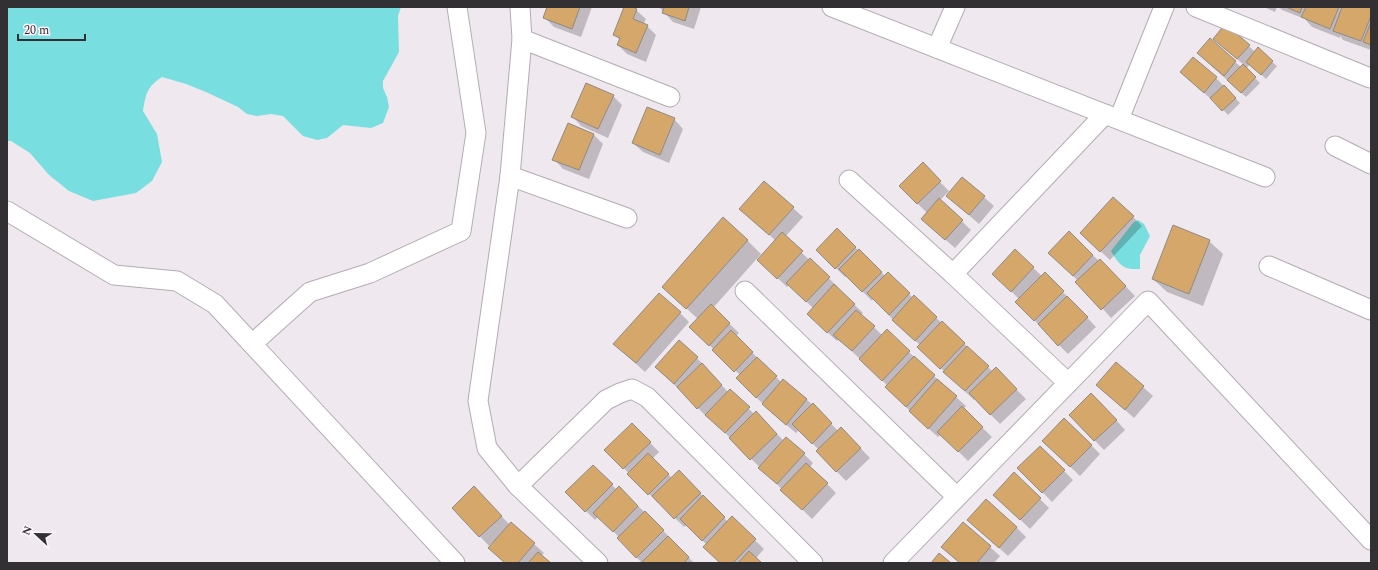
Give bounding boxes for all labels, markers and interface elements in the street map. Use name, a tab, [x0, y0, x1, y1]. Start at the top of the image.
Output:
scale bar	[18, 16, 85, 42]
text: 20 m	[24, 21, 49, 40]
north arrow	[16, 514, 56, 554]
text: N	[18, 523, 37, 538]

